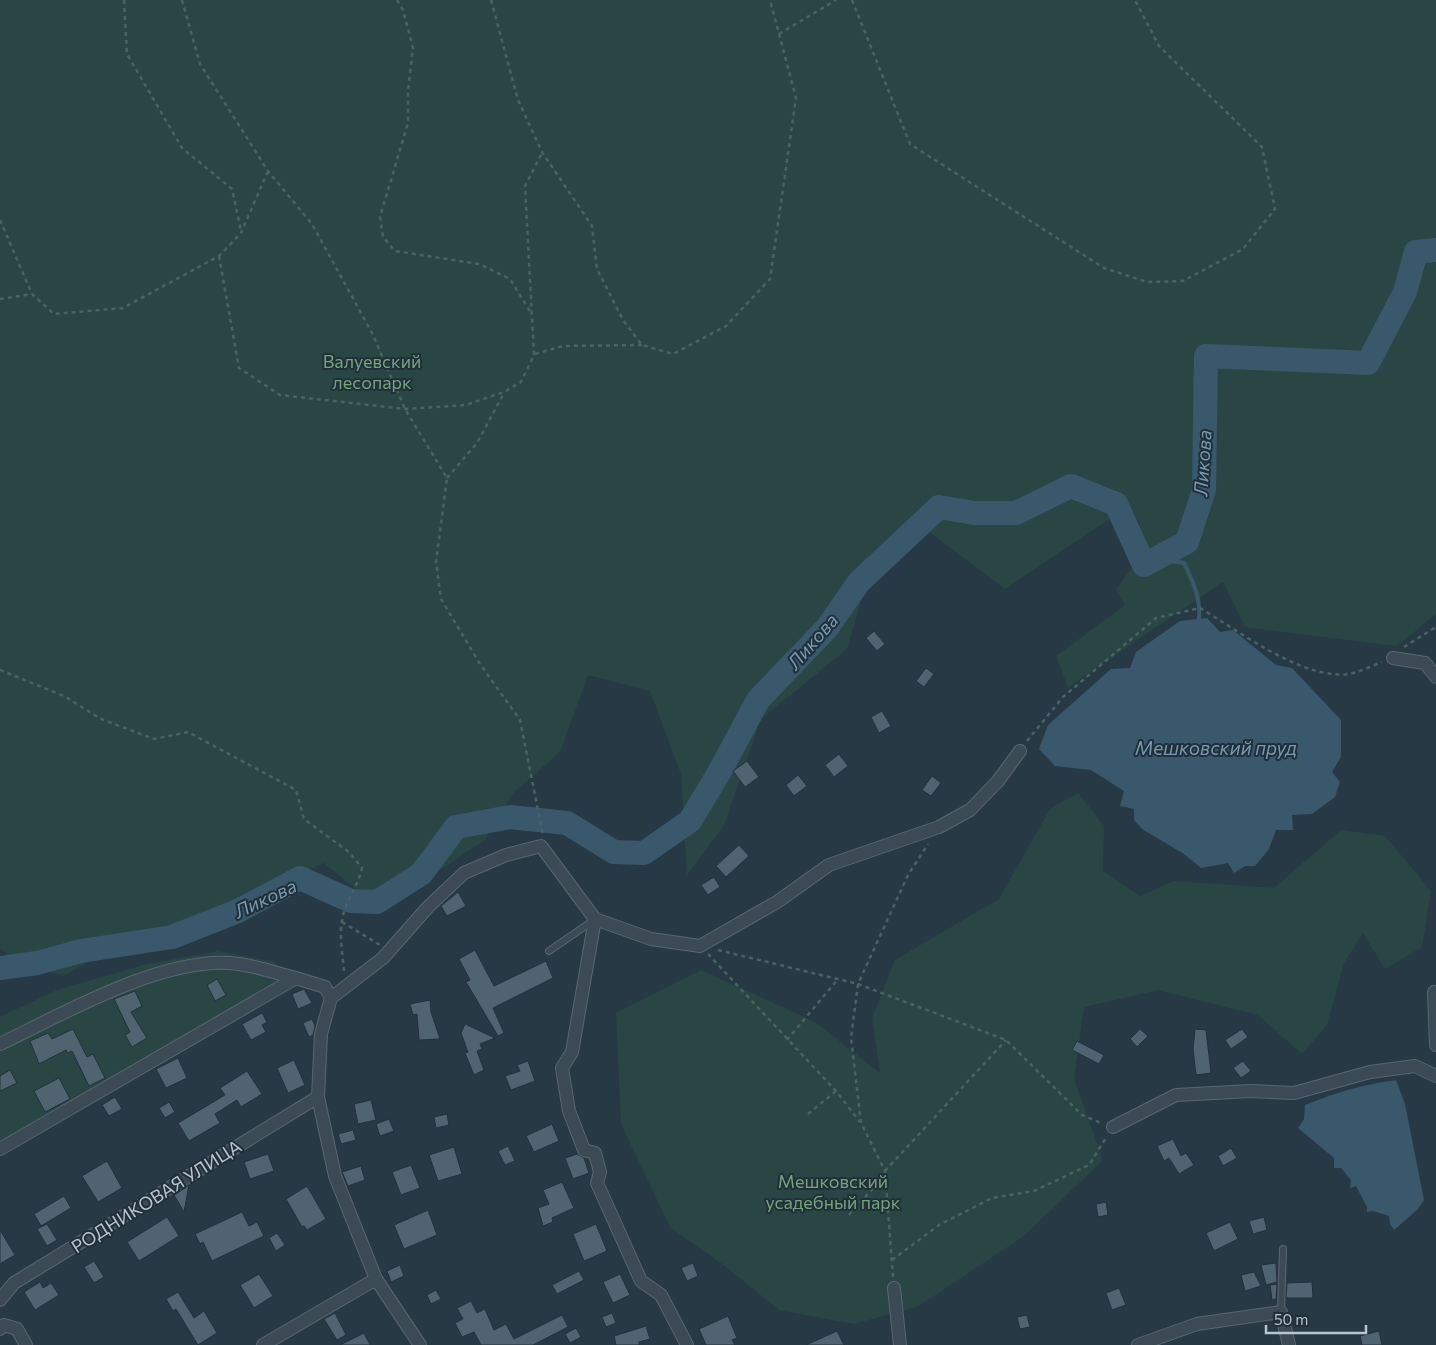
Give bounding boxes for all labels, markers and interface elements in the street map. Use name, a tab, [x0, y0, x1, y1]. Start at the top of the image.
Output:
park label: Валуевский лесопарк	[323, 350, 421, 393]
water label: Ликова	[1188, 429, 1216, 498]
water label: Ликова	[781, 608, 842, 674]
water label: Мешковский пруд	[1135, 736, 1297, 759]
water label: Ликова	[229, 874, 300, 923]
street label: РОДНИКОВАЯ УЛИЦА	[67, 1135, 245, 1257]
park label: Мешковский усадебный парк	[766, 1170, 901, 1213]
scale bar	[1266, 1302, 1366, 1334]
text: 50 m	[1274, 1310, 1308, 1328]

